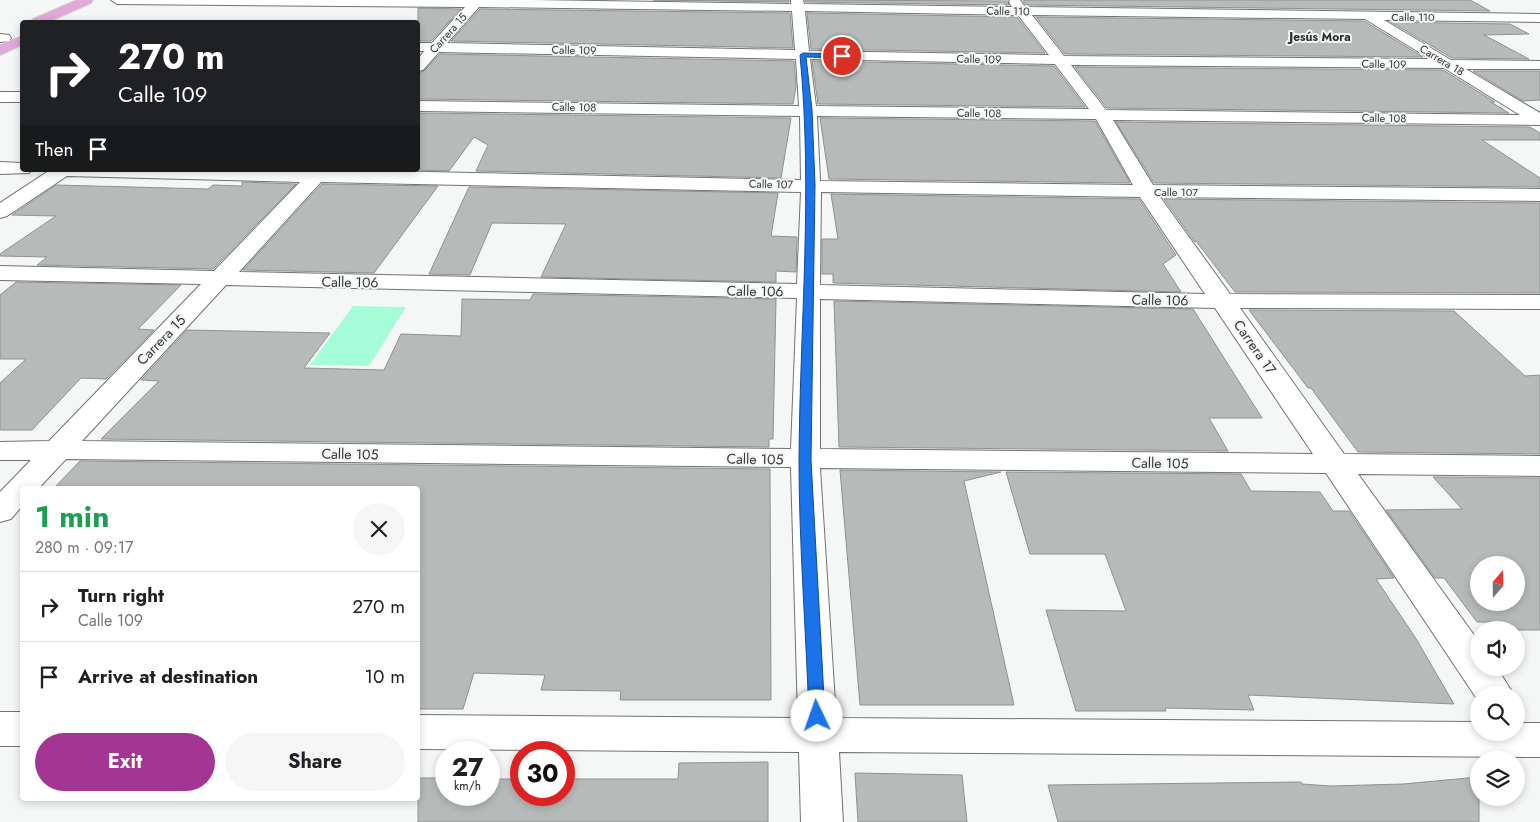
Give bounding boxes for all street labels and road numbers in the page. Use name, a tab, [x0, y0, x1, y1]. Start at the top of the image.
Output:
street label: Calle 110	[986, 3, 1030, 19]
street label: Carrera 15	[426, 9, 470, 57]
street label: Calle 110	[1391, 9, 1435, 25]
street label: Carrera 18	[1417, 40, 1467, 80]
street label: Calle 109	[551, 42, 597, 58]
street label: Calle 109	[956, 51, 1002, 67]
street label: Calle 109	[1361, 56, 1407, 72]
street label: Calle 108	[552, 99, 596, 115]
street label: Calle 108	[957, 105, 1001, 121]
street label: Calle 108	[1362, 110, 1406, 126]
street label: Calle 107	[749, 176, 793, 192]
street label: Calle 107	[1154, 184, 1198, 200]
street label: Calle 106	[321, 272, 379, 292]
street label: Calle 106	[726, 281, 784, 301]
street label: Calle 106	[1131, 290, 1189, 310]
street label: Carrera 15	[132, 310, 190, 370]
street label: Carrera 17	[1229, 316, 1281, 379]
street label: Calle 105	[321, 444, 379, 464]
street label: Calle 105	[726, 449, 784, 469]
street label: Calle 105	[1131, 453, 1189, 473]

